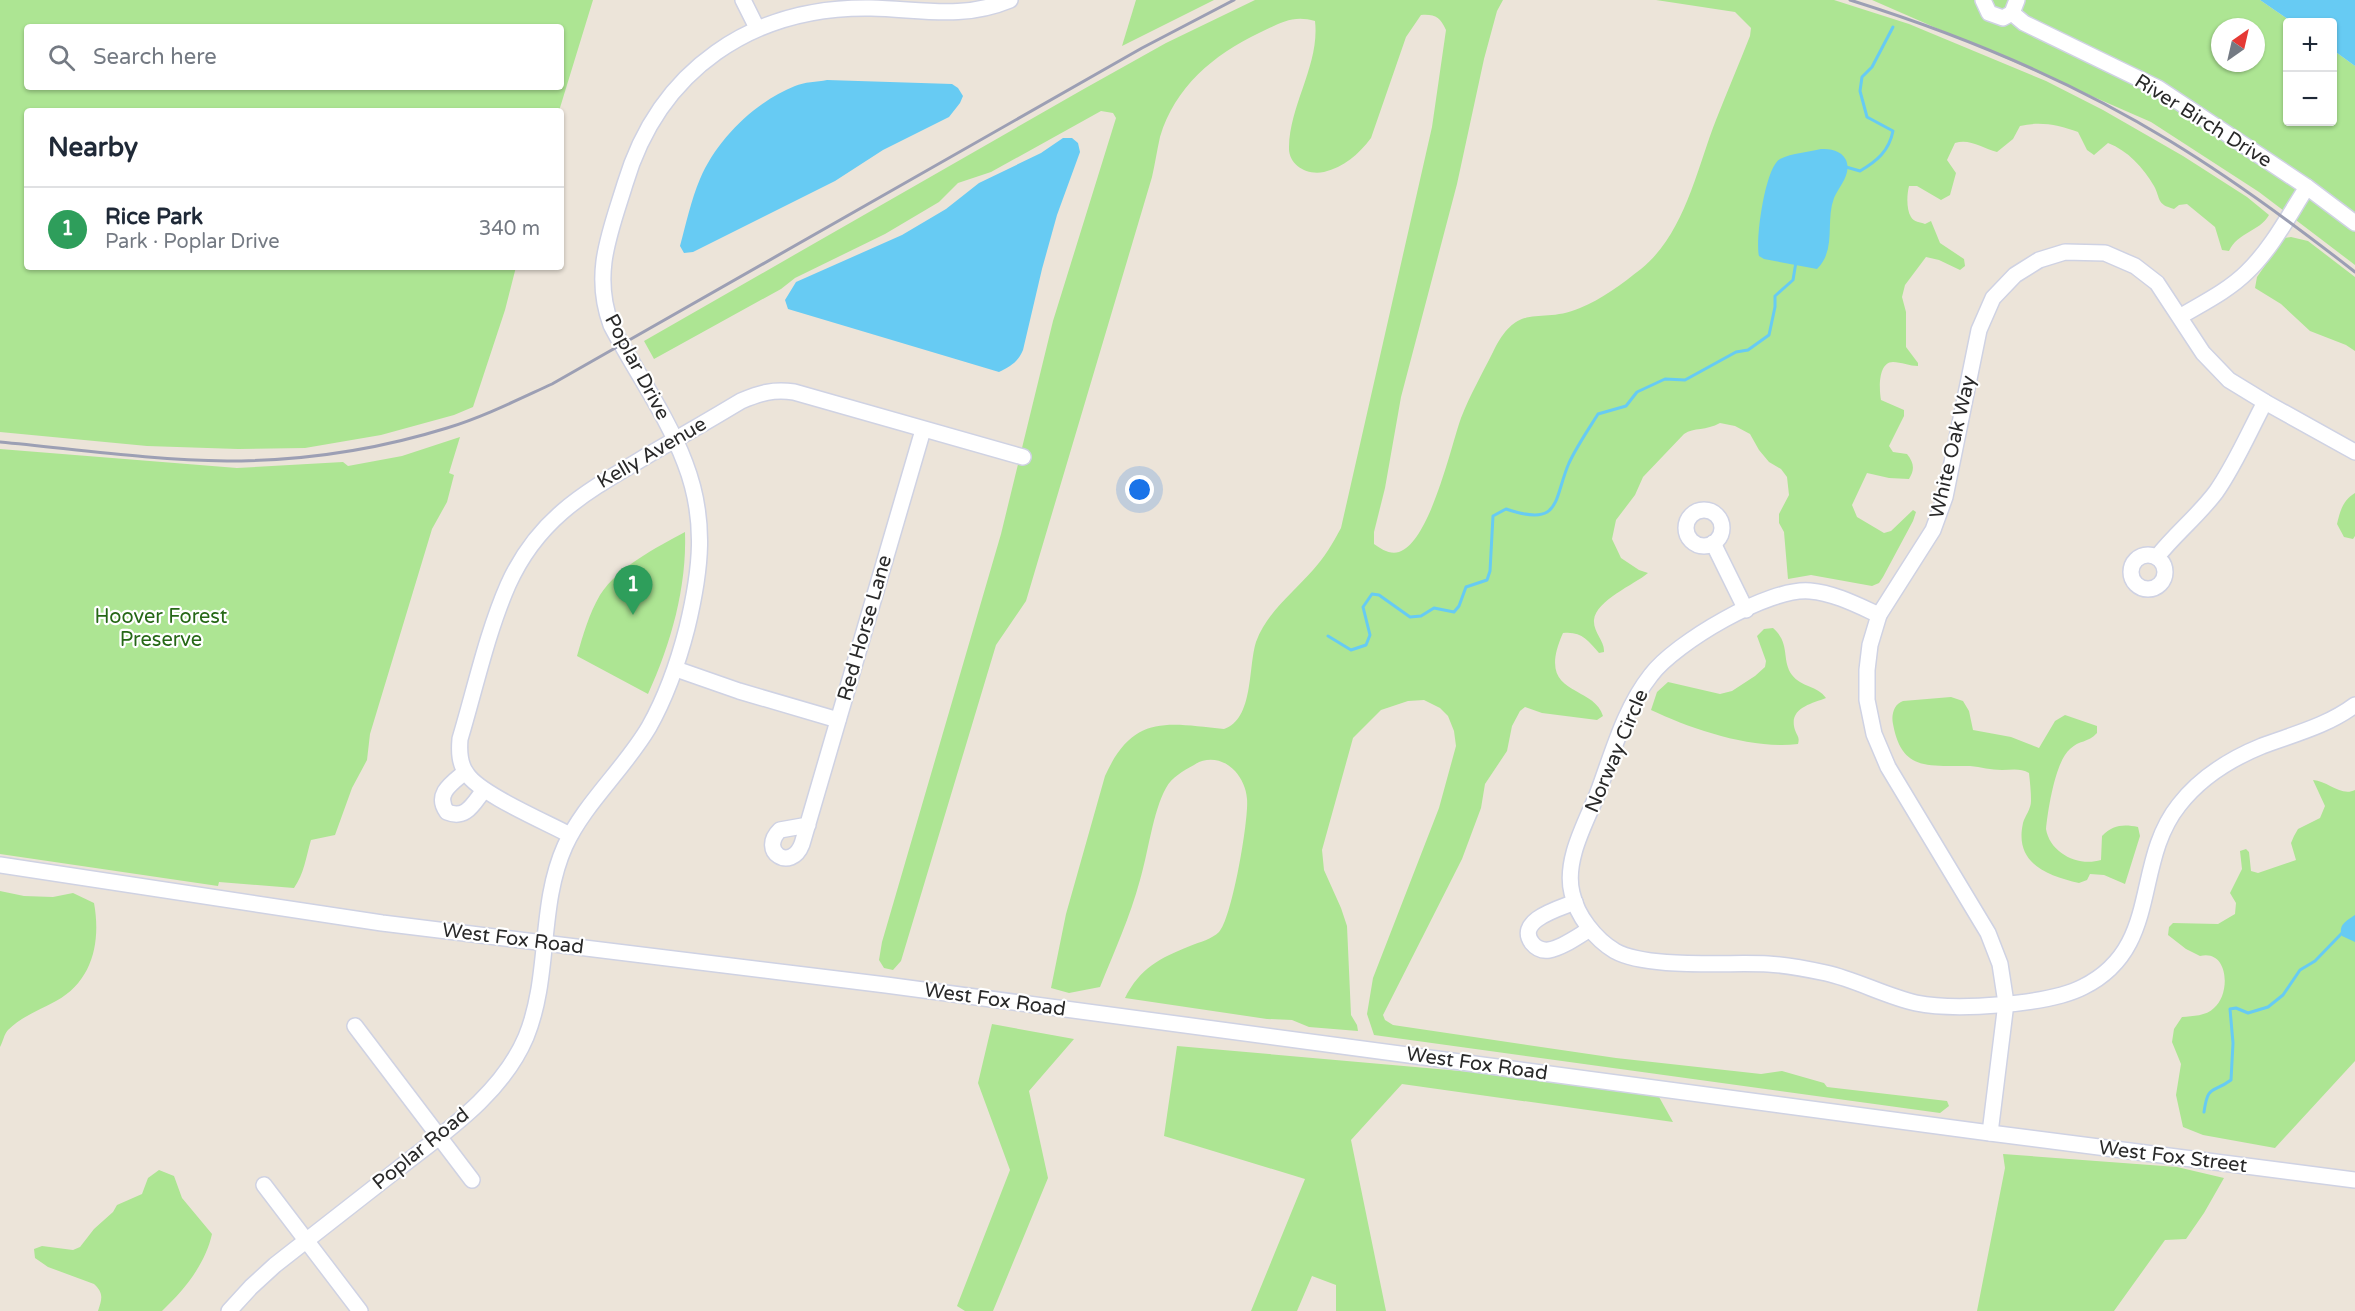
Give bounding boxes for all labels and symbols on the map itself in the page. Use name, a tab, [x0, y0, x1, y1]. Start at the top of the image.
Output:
north arrow	[2211, 18, 2265, 72]
street label: River Birch Drive	[2130, 69, 2276, 173]
street label: Poplar Drive	[599, 310, 675, 424]
street label: White Oak Way	[1925, 373, 1981, 521]
street label: Kelly Avenue	[593, 412, 711, 494]
your location	[1125, 475, 1154, 504]
street label: Red Horse Lane	[833, 552, 897, 704]
pin: 1	[614, 566, 652, 615]
park label: Hoover Forest Preserve	[95, 605, 228, 652]
street label: Norway Circle	[1580, 686, 1654, 816]
street label: West Fox Road	[441, 918, 585, 960]
street label: West Fox Road	[923, 978, 1067, 1022]
street label: West Fox Road	[1405, 1042, 1549, 1086]
street label: Poplar Road	[368, 1103, 474, 1195]
street label: West Fox Street	[2097, 1136, 2249, 1178]

